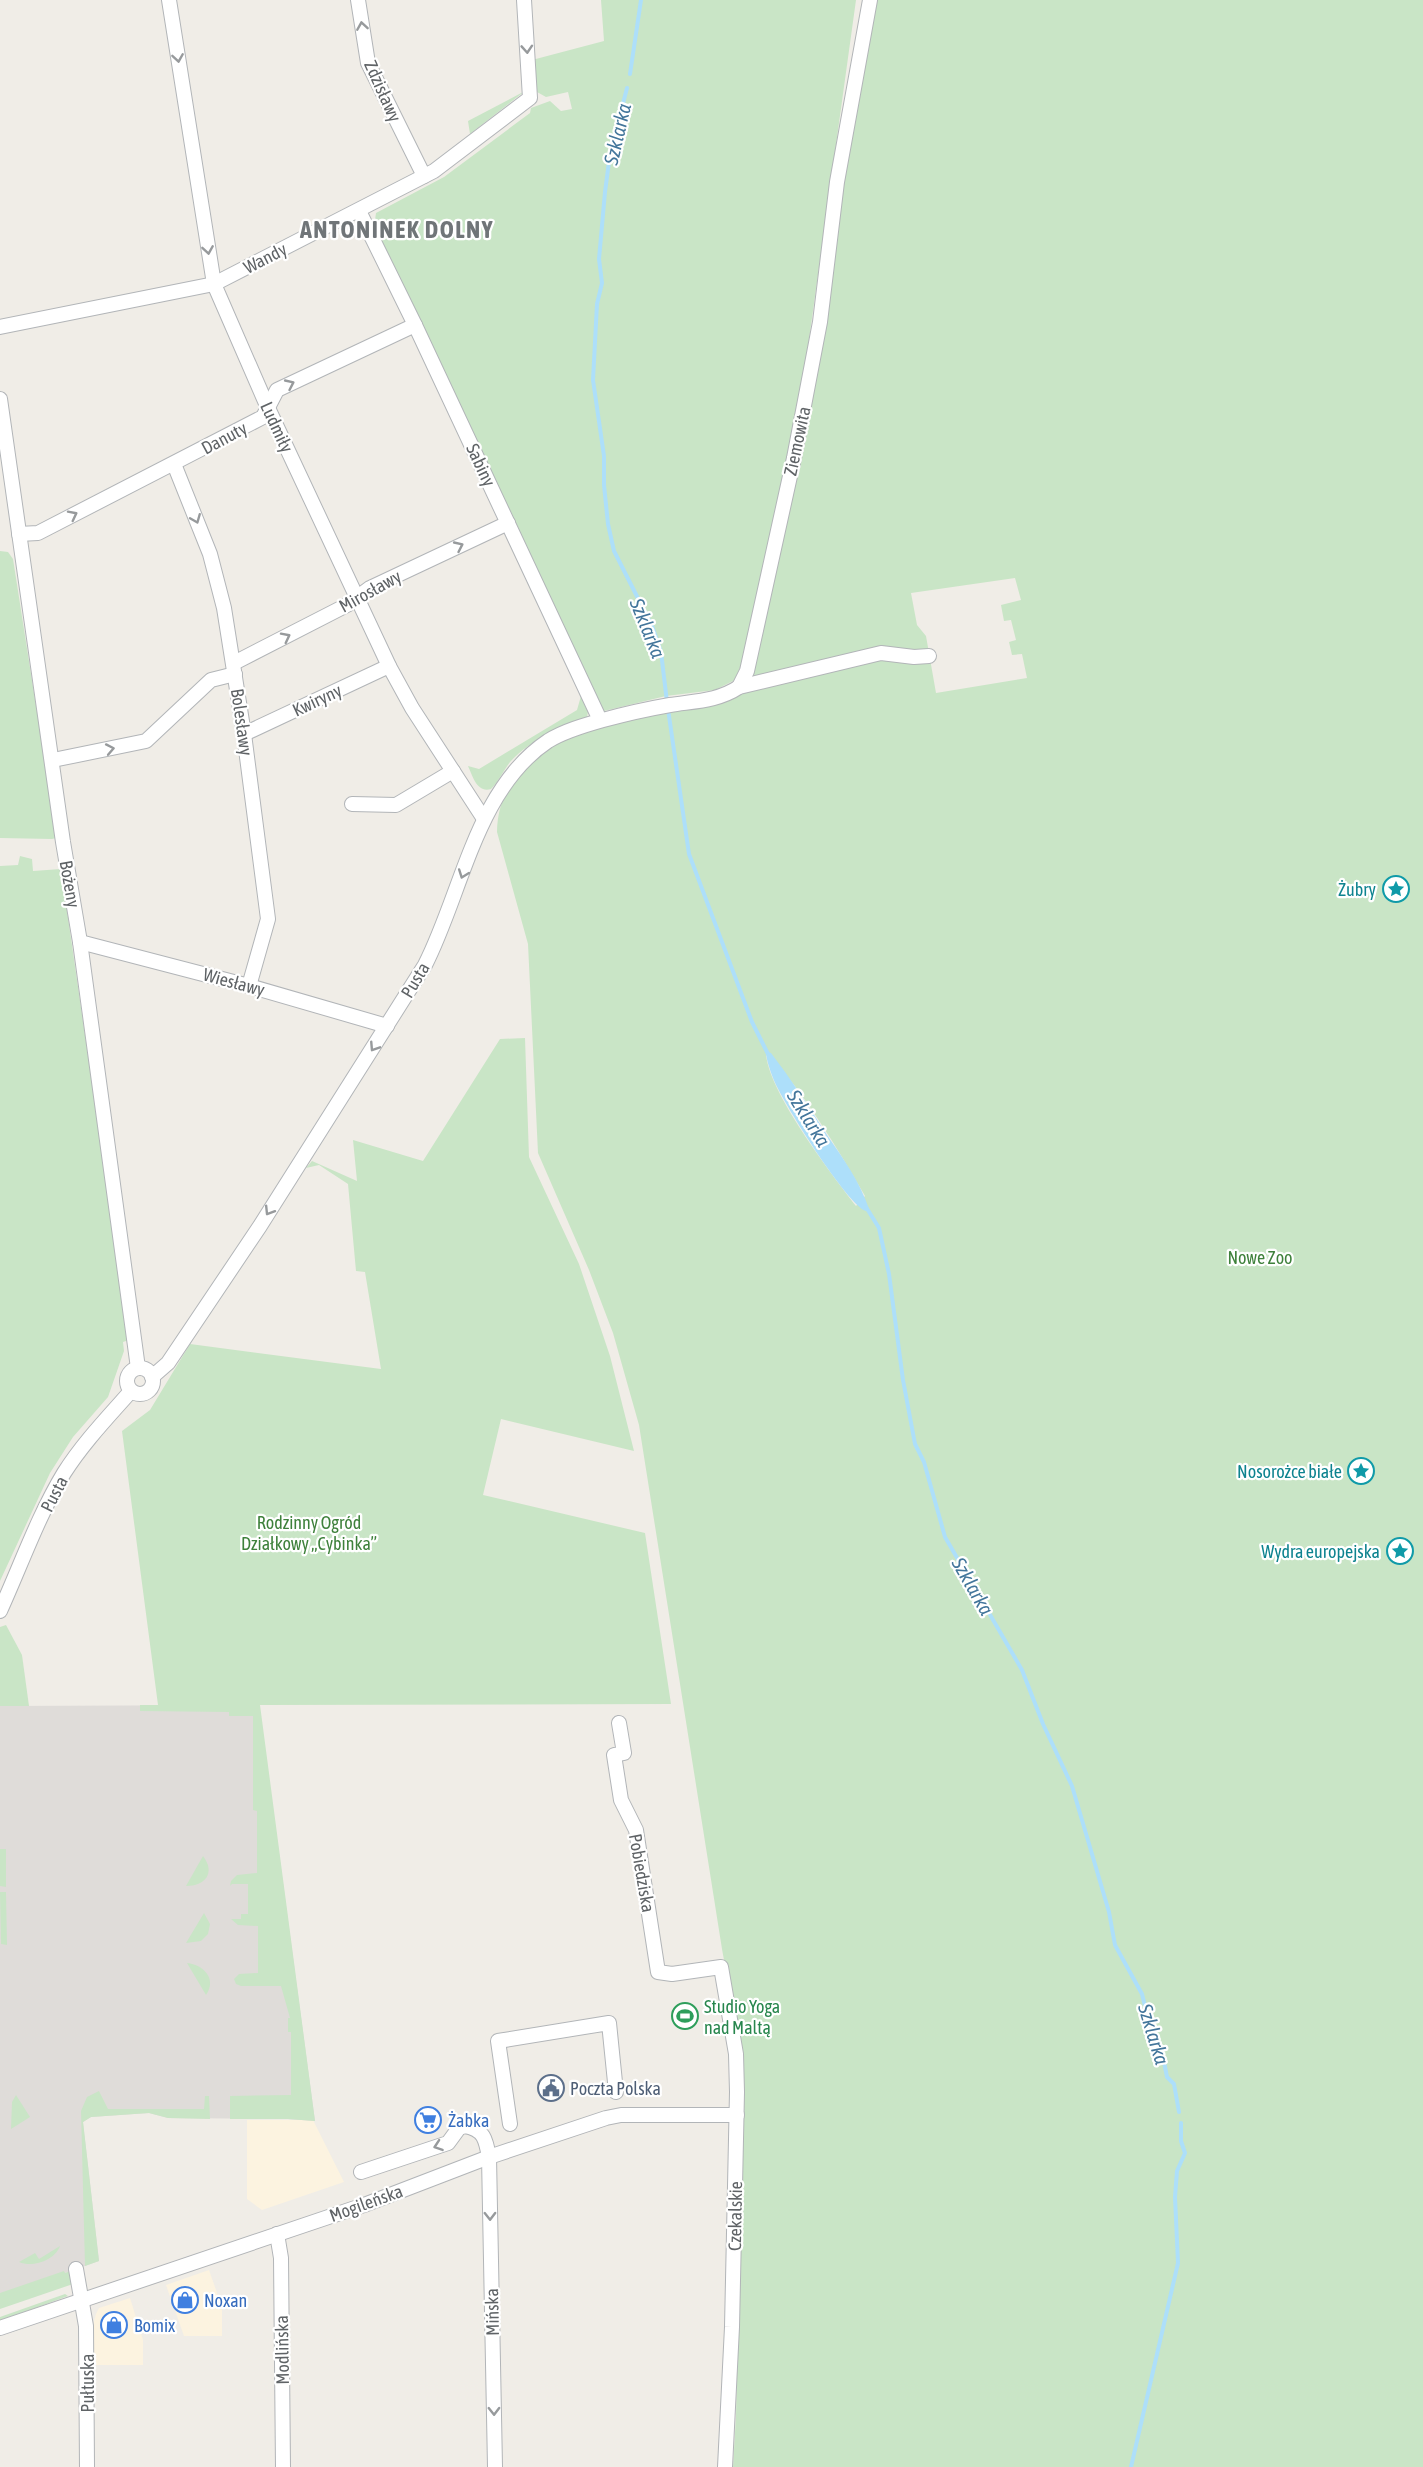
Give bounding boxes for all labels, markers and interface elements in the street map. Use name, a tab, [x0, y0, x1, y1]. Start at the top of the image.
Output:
one-way arrow	[356, 22, 369, 32]
one-way arrow	[520, 44, 533, 54]
one-way arrow	[171, 53, 183, 62]
street label: Zdzisławy	[360, 57, 406, 125]
water label: Szklarka	[599, 101, 635, 168]
district label: ANTONINEK DOLNY	[299, 216, 494, 243]
street label: Wandy	[240, 238, 290, 278]
one-way arrow	[201, 245, 214, 255]
one-way arrow	[284, 380, 295, 392]
street label: Ludmiły	[256, 398, 298, 456]
street label: Ziemowita	[779, 405, 815, 477]
street label: Danuty	[198, 417, 250, 459]
street label: Sabiny	[462, 440, 500, 490]
one-way arrow	[67, 511, 78, 522]
one-way arrow	[189, 512, 201, 523]
one-way arrow	[452, 542, 463, 554]
street label: Mirosławy	[335, 565, 405, 617]
water label: Szklarka	[625, 594, 670, 661]
one-way arrow	[280, 632, 291, 644]
street label: Kwiryny	[289, 679, 345, 721]
street label: Bolesławy	[227, 687, 257, 757]
one-way arrow	[105, 743, 115, 756]
street label: Bożeny	[56, 859, 84, 909]
one-way arrow	[458, 868, 471, 879]
place icon: Żubry	[1381, 874, 1411, 904]
place label: Żubry	[1338, 879, 1376, 900]
street label: Pusta	[396, 959, 434, 1001]
street label: Wiesławy	[201, 964, 267, 1000]
one-way arrow	[370, 1040, 381, 1051]
water label: Szklarka	[782, 1085, 835, 1151]
one-way arrow	[265, 1204, 276, 1215]
park label: Nowe Zoo	[1227, 1247, 1293, 1268]
place icon: Nosorożce białe	[1346, 1456, 1376, 1486]
place label: Nosorożce białe	[1237, 1461, 1342, 1482]
street label: Pusta	[36, 1473, 72, 1515]
park label: Rodzinny Ogród Działkowy „Cybinka”	[241, 1512, 377, 1554]
place icon: Wydra europejska	[1385, 1536, 1415, 1566]
place label: Wydra europejska	[1261, 1541, 1380, 1562]
water label: Szklarka	[947, 1552, 999, 1619]
street label: Pobiedziska	[625, 1832, 659, 1914]
place label: Studio Yoga nad Maltą	[704, 1996, 780, 2038]
water label: Szklarka	[1134, 2000, 1174, 2067]
sports icon: Studio Yoga nad Maltą	[670, 2001, 700, 2031]
public building icon: Poczta Polska	[536, 2073, 566, 2103]
place label: Poczta Polska	[570, 2078, 661, 2099]
supermarket icon: Żabka	[413, 2105, 443, 2135]
place label: Żabka	[448, 2110, 489, 2131]
one-way arrow	[433, 2139, 444, 2151]
street label: Mogileńska	[326, 2180, 406, 2226]
street label: Czekalskie	[724, 2181, 746, 2251]
one-way arrow	[484, 2211, 496, 2220]
shop icon: Noxan	[170, 2285, 200, 2315]
street label: Mińska	[481, 2288, 503, 2336]
place label: Noxan	[204, 2290, 247, 2311]
shop icon: Bomix	[99, 2310, 129, 2340]
place label: Bomix	[134, 2315, 175, 2336]
street label: Modlińska	[271, 2315, 293, 2385]
street label: Pułtuska	[77, 2354, 98, 2412]
one-way arrow	[488, 2406, 500, 2415]

